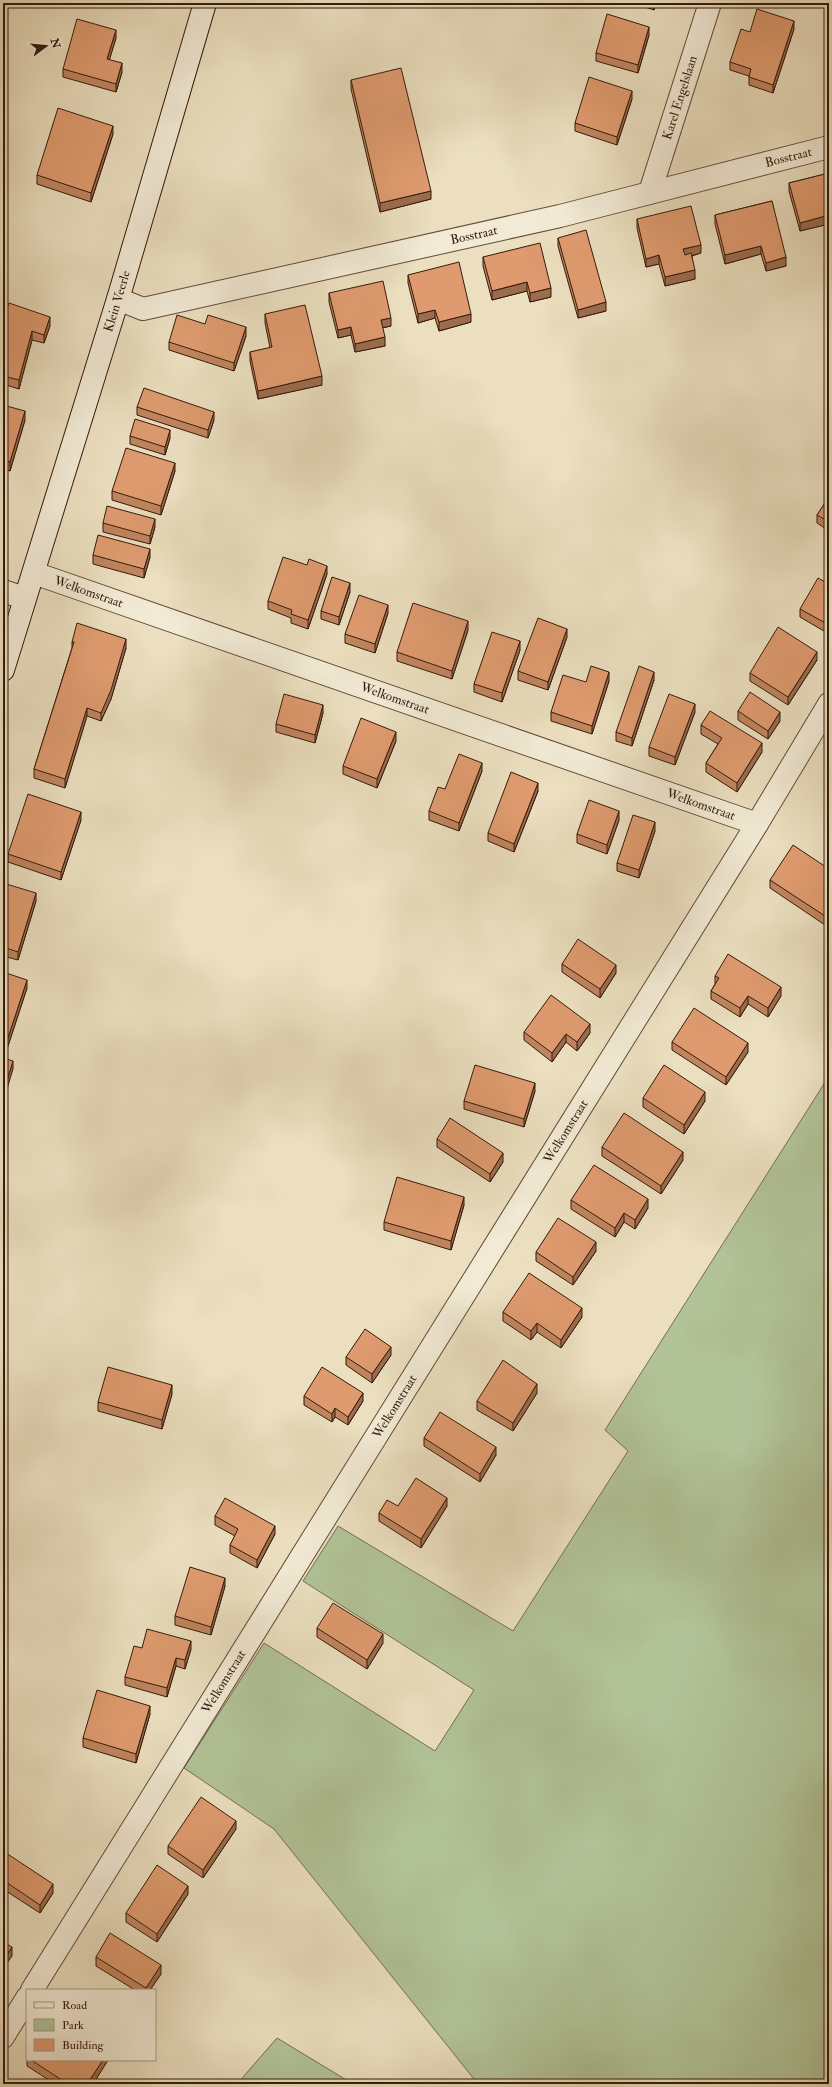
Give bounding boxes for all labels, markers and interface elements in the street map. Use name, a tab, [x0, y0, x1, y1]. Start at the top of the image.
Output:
north arrow	[26, 26, 66, 66]
text: N	[47, 36, 63, 51]
street label: Karel Engelslaan	[659, 53, 701, 142]
street label: Bosstraat	[763, 144, 814, 171]
street label: Bosstraat	[449, 222, 499, 248]
street label: Klein Veerle	[100, 268, 134, 334]
street label: Welkomstraat	[51, 572, 125, 611]
street label: Welkomstraat	[357, 679, 431, 718]
street label: Welkomstraat	[664, 785, 737, 824]
street label: Welkomstraat	[540, 1097, 592, 1167]
street label: Welkomstraat	[369, 1372, 420, 1442]
street label: Welkomstraat	[197, 1647, 249, 1717]
legend	[26, 1989, 156, 2061]
text: Road	[62, 1998, 87, 2013]
text: Park	[62, 2018, 84, 2033]
text: Building	[62, 2038, 105, 2053]

